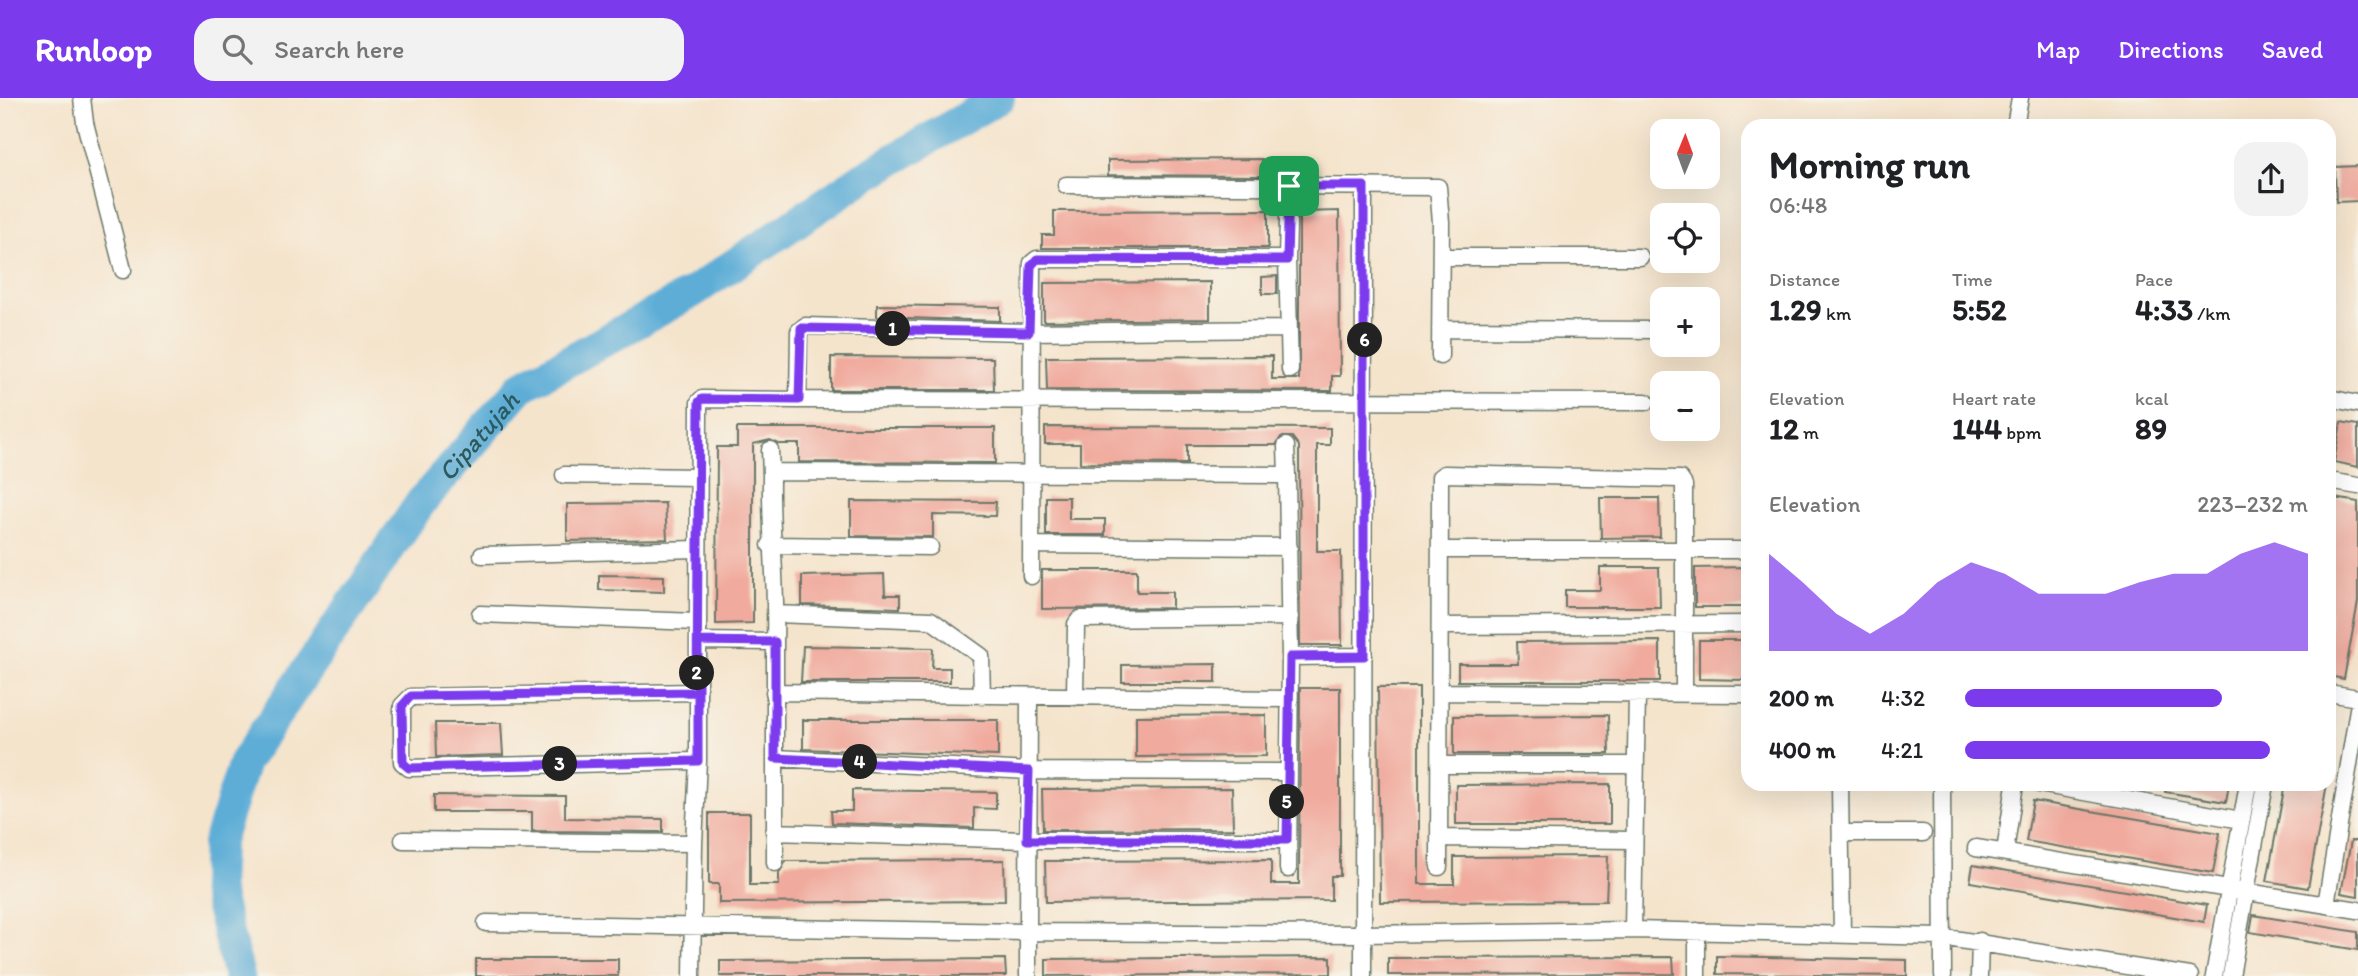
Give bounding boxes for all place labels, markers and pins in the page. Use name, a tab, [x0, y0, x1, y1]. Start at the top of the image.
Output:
pin	[1259, 156, 1319, 216]
pin: 1	[876, 312, 910, 346]
pin: 6	[1348, 322, 1382, 358]
pin: 2	[680, 656, 714, 690]
pin: 4	[842, 744, 878, 780]
pin: 3	[542, 746, 578, 782]
pin: 5	[1270, 784, 1304, 820]

